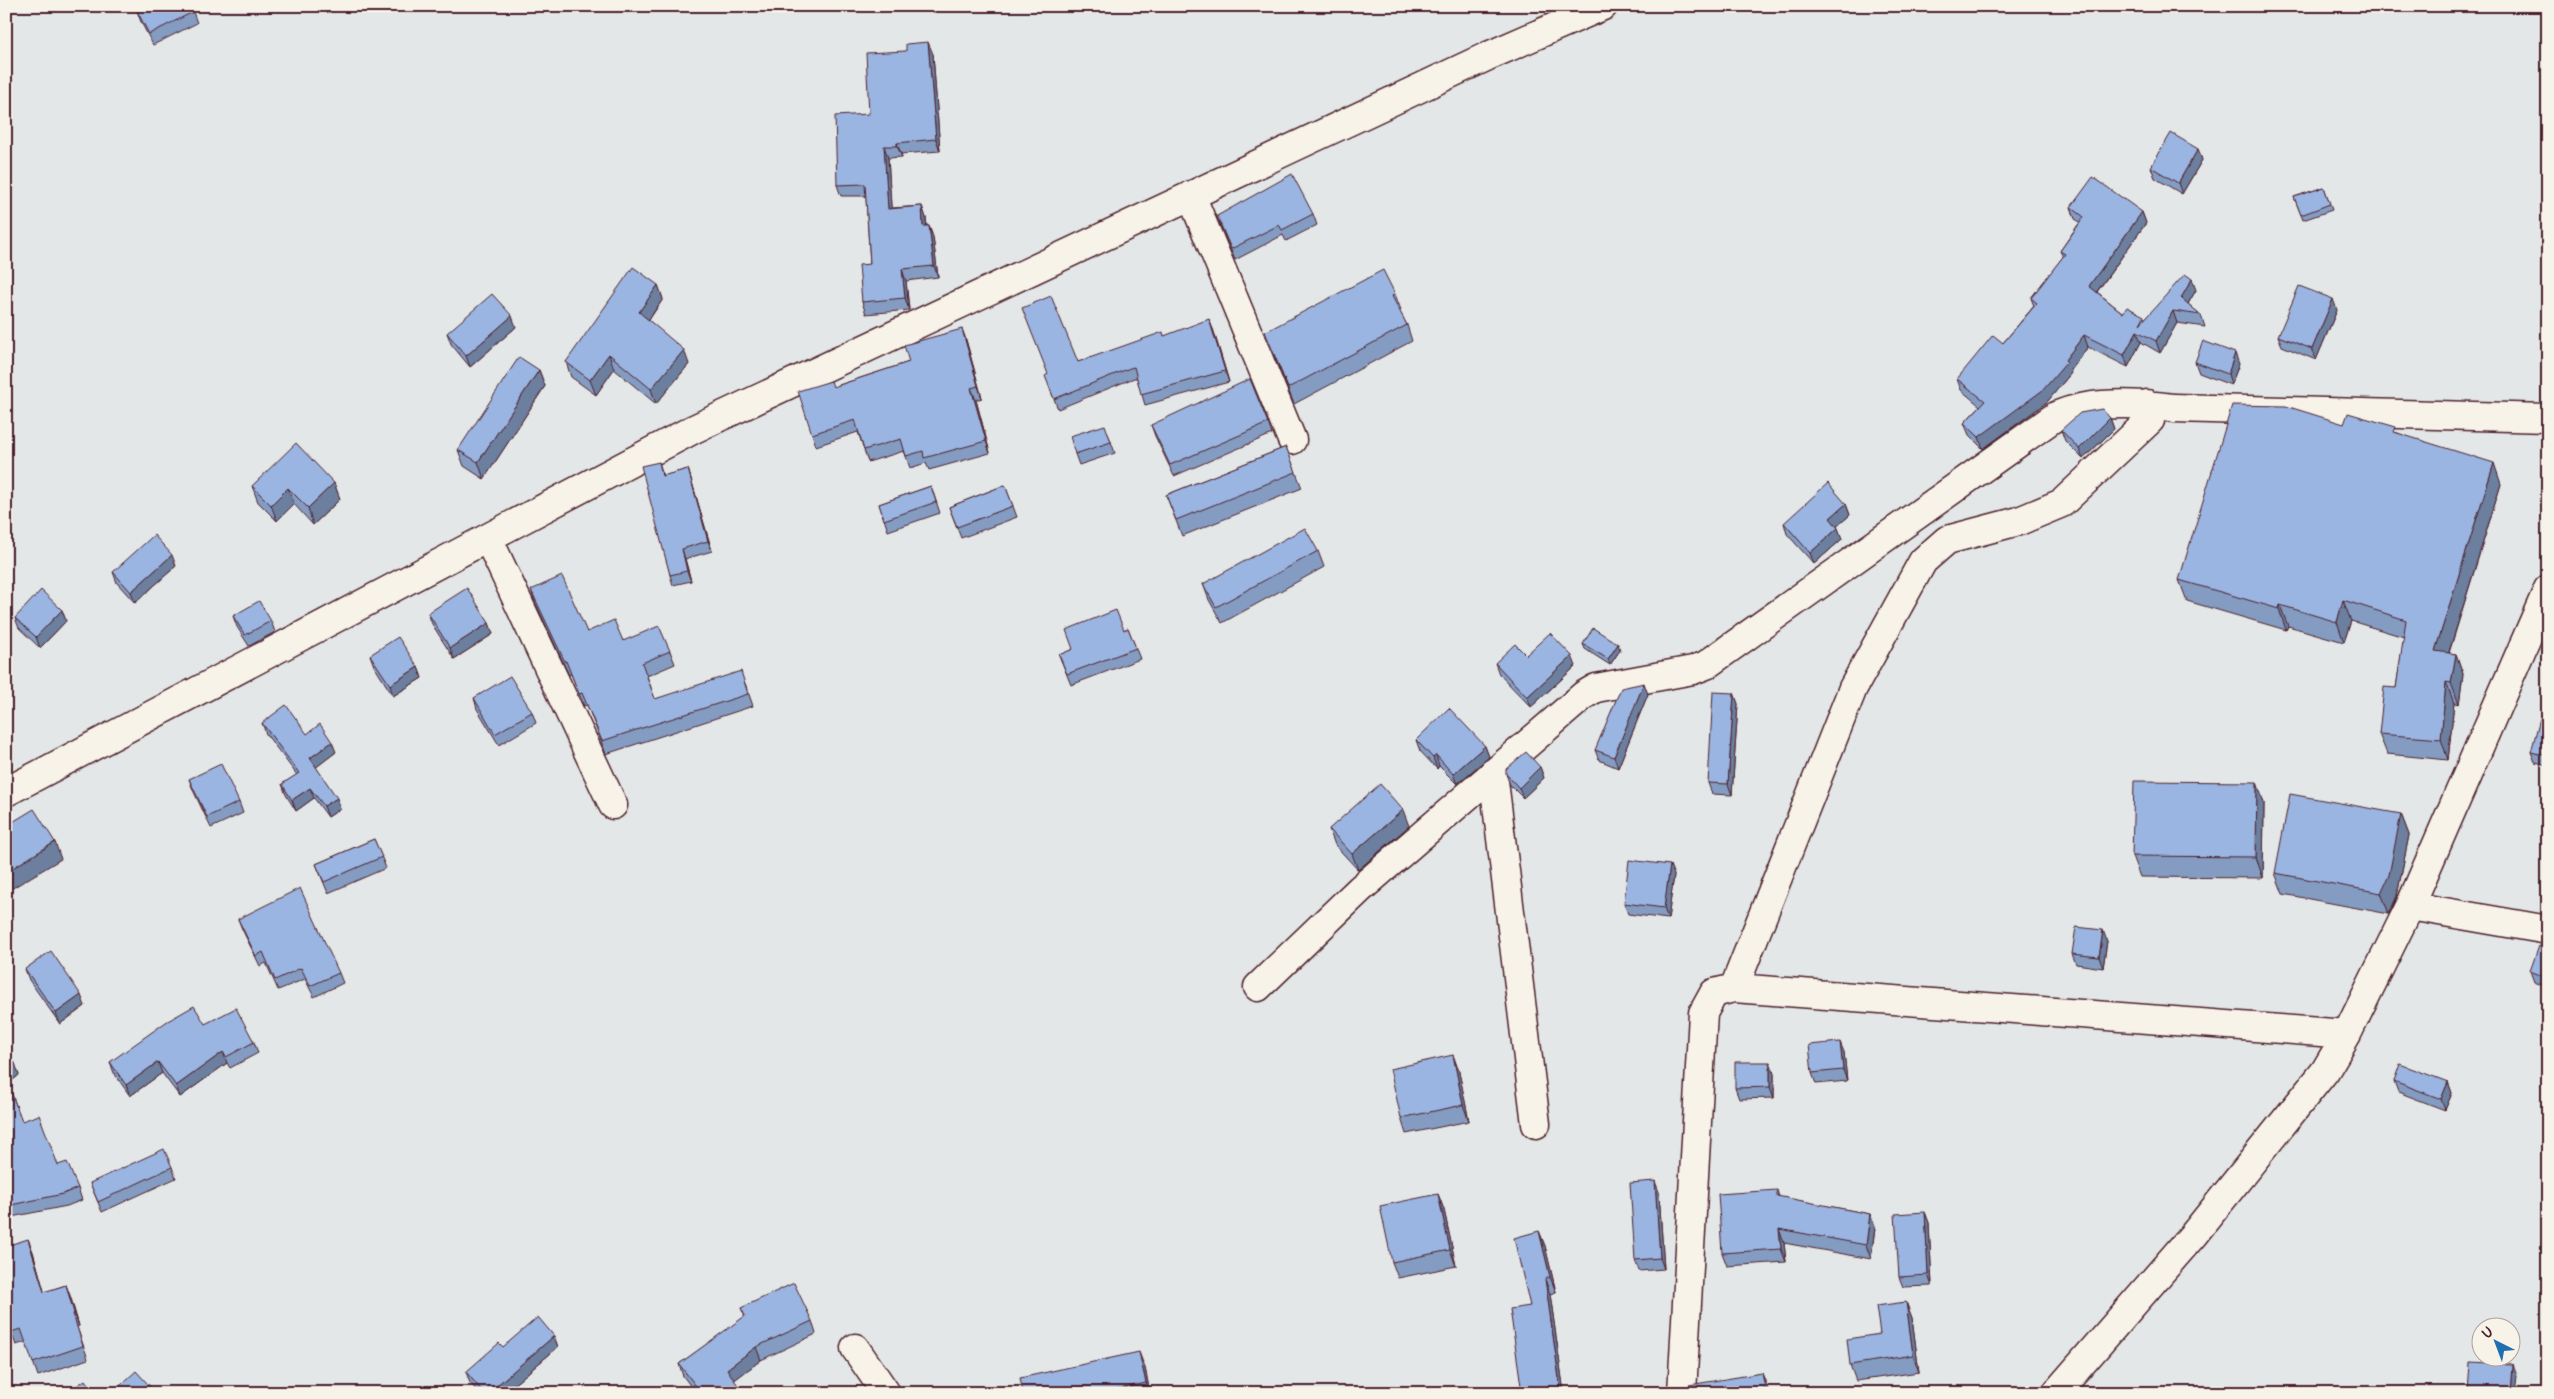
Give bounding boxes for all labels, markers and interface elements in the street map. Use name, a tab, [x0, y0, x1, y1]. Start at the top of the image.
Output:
north arrow	[2472, 1316, 2522, 1366]
text: U	[2478, 1323, 2497, 1342]

